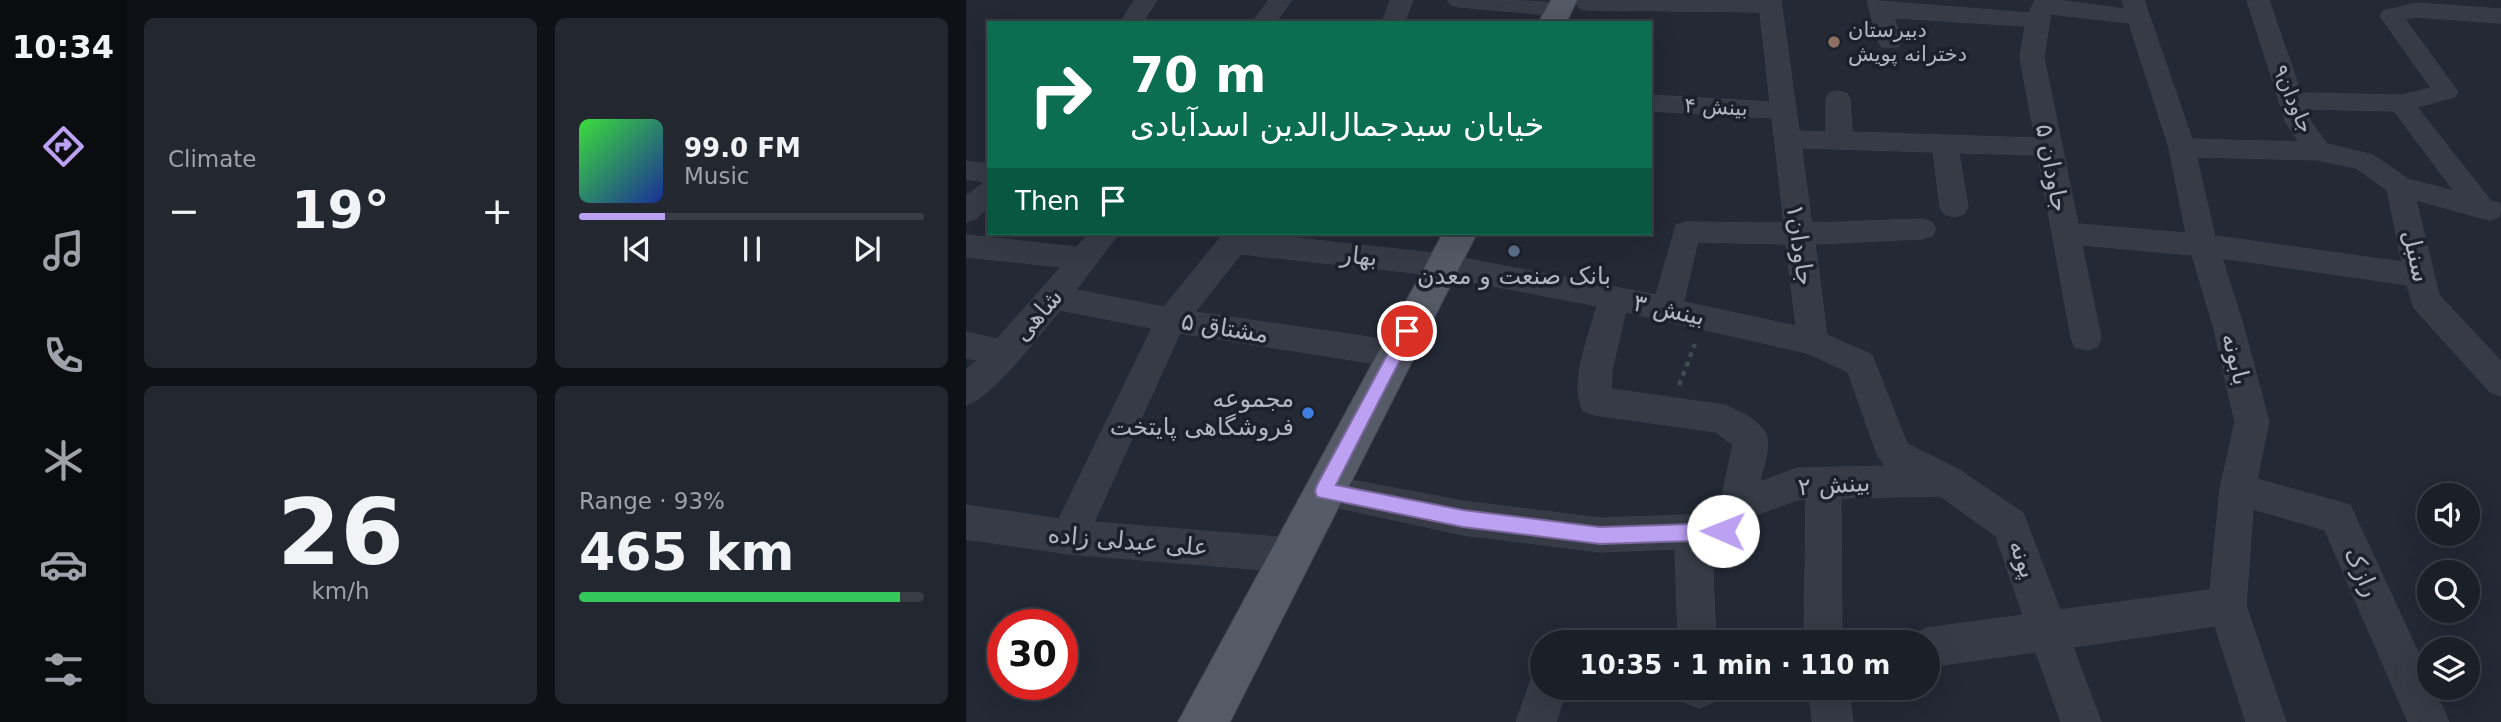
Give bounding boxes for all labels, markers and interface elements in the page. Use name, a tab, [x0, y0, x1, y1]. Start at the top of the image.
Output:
place label: دبیرستان دخترانه پویش	[1848, 18, 1967, 66]
text: 10:34	[12, 28, 114, 66]
marker: دبیرستان دخترانه پویش	[1826, 34, 1842, 50]
text: 70 m	[1130, 47, 1266, 104]
icon: right	[1015, 49, 1106, 140]
street label: جاودان۹	[2268, 61, 2318, 137]
street label: بینش ۴	[1684, 93, 1748, 121]
text: خیابان سیدجمال‌الدین اسدآبادی	[1130, 106, 1544, 144]
icon: directions	[39, 122, 88, 171]
street label: جاودان ۵	[2030, 122, 2074, 214]
text: 99.0 FM	[684, 133, 801, 163]
text: Climate	[168, 146, 257, 172]
text: Music	[684, 163, 749, 189]
text: 19°	[291, 180, 390, 240]
icon: arrive	[1094, 182, 1132, 220]
text: Then	[1015, 186, 1080, 216]
text: −	[168, 189, 200, 233]
text: +	[481, 189, 513, 233]
street label: جاودان۱	[1780, 203, 1820, 287]
icon: music	[39, 226, 88, 275]
street label: سنبل	[2396, 227, 2436, 285]
icon: previous	[618, 230, 656, 268]
icon: pause	[733, 230, 771, 268]
icon: next	[848, 230, 886, 268]
street label: بهار	[1338, 240, 1379, 272]
marker: بانک صنعت و معدن	[1506, 243, 1522, 259]
place label: بانک صنعت و معدن	[1417, 262, 1611, 290]
street label: شاهی	[1008, 283, 1068, 347]
street label: بینش ۳	[1631, 289, 1707, 331]
pin	[1377, 301, 1437, 361]
street label: مشتاق ۵	[1179, 307, 1271, 349]
icon: arrive	[1388, 312, 1426, 350]
street label: بابونه	[2216, 330, 2256, 388]
icon: phone	[39, 331, 88, 380]
place label: مجموعه فروشگاهی پایتخت	[1110, 385, 1294, 441]
marker: مجموعه فروشگاهی پایتخت	[1300, 405, 1316, 421]
icon: climate	[39, 436, 88, 485]
street label: بینش ۲	[1797, 469, 1871, 501]
text: 26	[277, 480, 404, 585]
map controls	[2417, 483, 2480, 700]
button: sound	[2417, 483, 2480, 546]
text: Range · 93%	[579, 488, 725, 514]
position arrow	[1686, 494, 1760, 568]
street label: علی عبدلی زاده	[1047, 520, 1209, 562]
text: 465 km	[579, 522, 794, 582]
street label: پونه	[2003, 536, 2043, 582]
icon: car	[39, 540, 88, 589]
street label: رازک	[2339, 543, 2385, 601]
button: search	[2417, 560, 2480, 623]
text: km/h	[311, 578, 370, 604]
speed limit sign: 30	[987, 609, 1078, 700]
button: layers	[2417, 637, 2480, 700]
icon: filters	[39, 645, 88, 694]
text: 10:35 · 1 min · 110 m	[1580, 650, 1890, 680]

